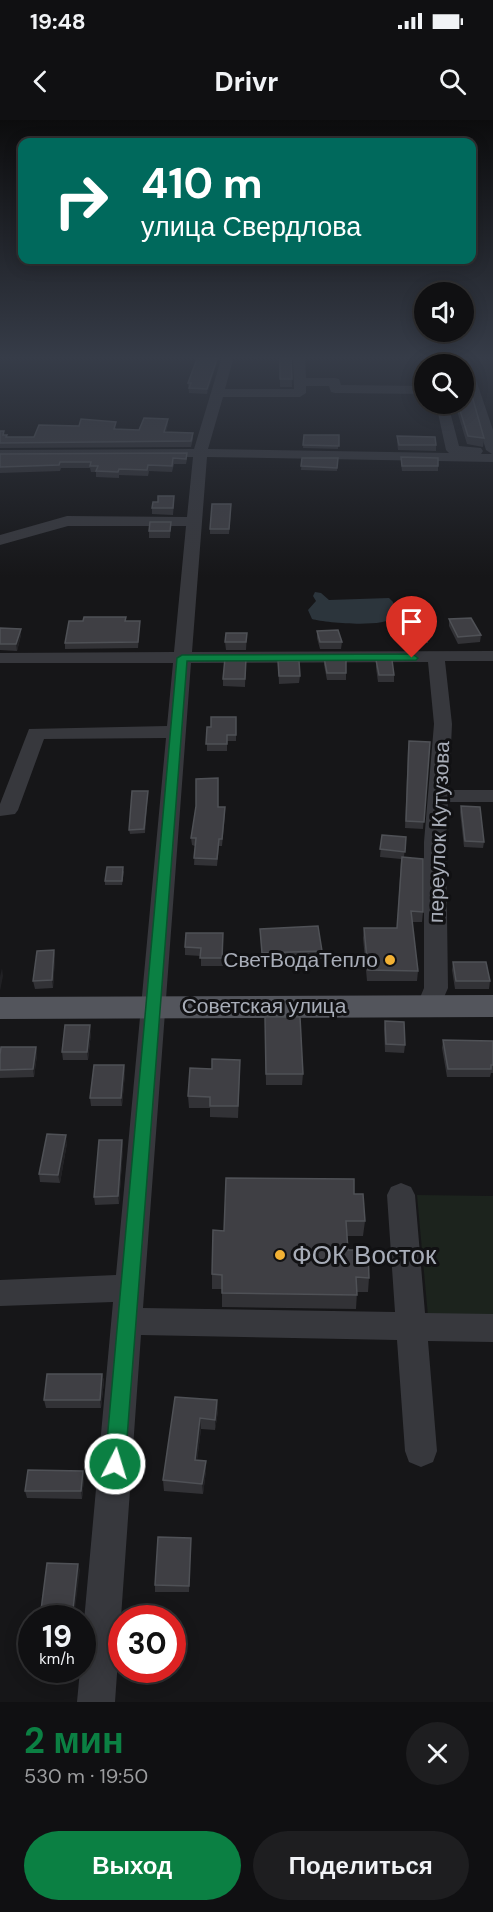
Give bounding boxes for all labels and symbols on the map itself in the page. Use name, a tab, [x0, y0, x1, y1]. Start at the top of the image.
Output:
pin	[386, 596, 437, 658]
street label: переулок Кутузова	[422, 740, 456, 923]
place label: СветВодаТепло	[223, 946, 378, 974]
marker: СветВодаТепло	[383, 953, 397, 967]
street label: Советская улица	[182, 992, 347, 1020]
place label: ФОК Восток	[292, 1238, 437, 1272]
marker: ФОК Восток	[273, 1248, 287, 1262]
position arrow	[83, 1432, 147, 1496]
speed limit sign: 30	[108, 1605, 186, 1683]

